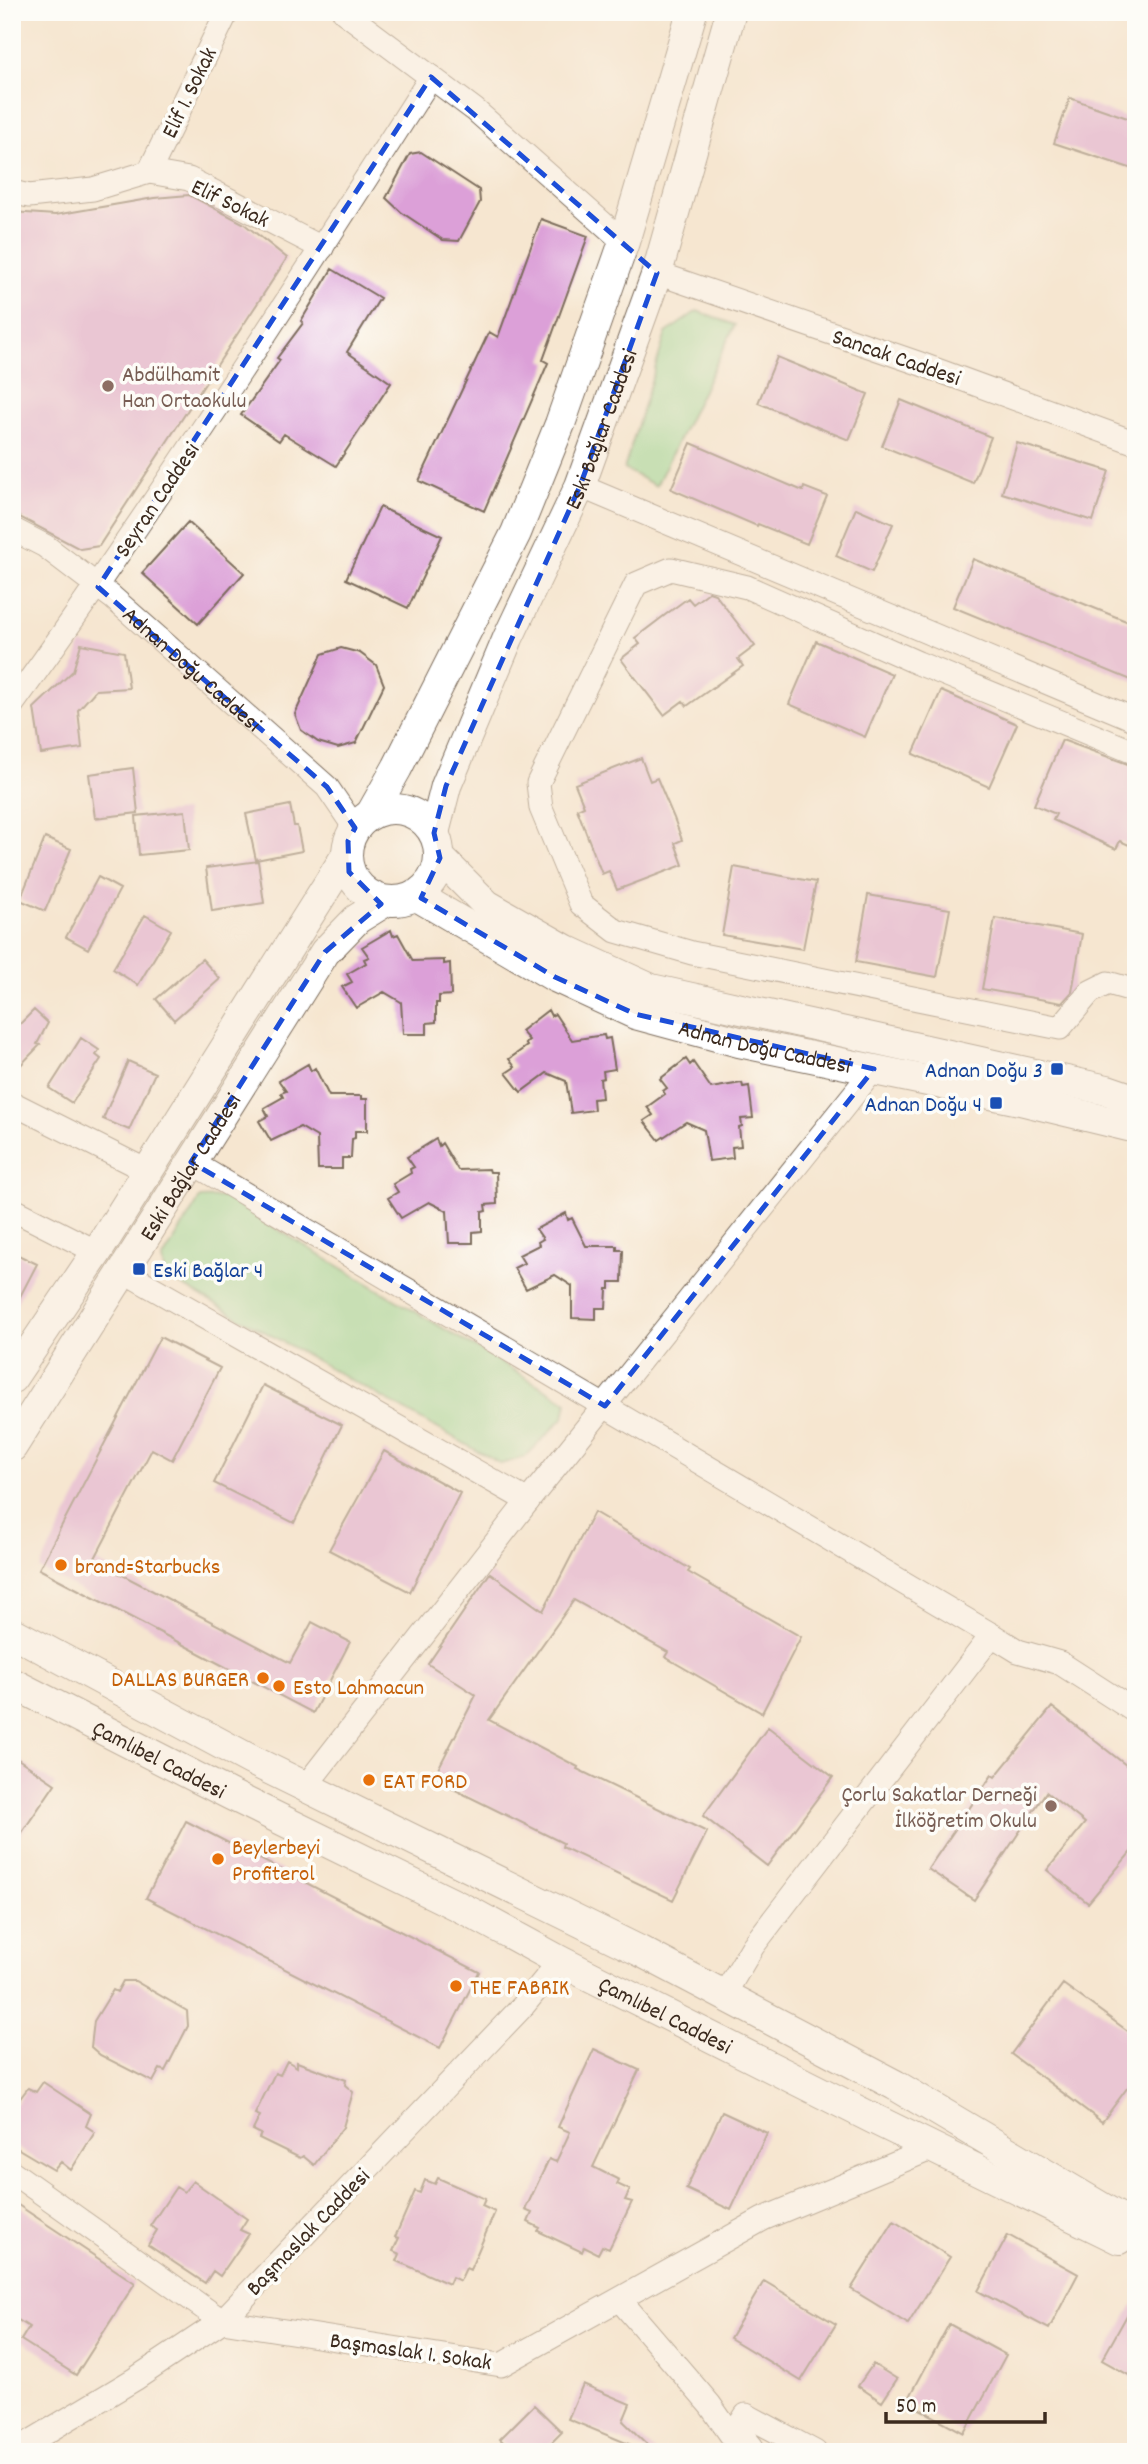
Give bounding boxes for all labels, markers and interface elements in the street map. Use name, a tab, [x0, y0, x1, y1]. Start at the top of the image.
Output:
street label: Elif 1. Sokak	[155, 42, 227, 145]
street label: Elif Sokak	[185, 172, 274, 238]
street label: Sancak Caddesi	[827, 322, 965, 397]
street label: Eski Bağlar Caddesi	[558, 345, 648, 516]
place label: Abdülhamit Han Ortaokulu	[122, 360, 246, 419]
marker: Abdülhamit Han Ortaokulu	[100, 378, 116, 394]
street label: Seyran Caddesi	[108, 437, 210, 565]
street label: Adnan Doğu Caddesi	[114, 600, 267, 742]
street label: Adnan Doğu Caddesi	[674, 1013, 853, 1085]
place label: Adnan Doğu 3	[925, 1056, 1043, 1089]
marker: Adnan Doğu 3	[1049, 1061, 1065, 1077]
street label: Eski Bağlar Caddesi	[133, 1088, 251, 1248]
place label: Adnan Doğu 4	[864, 1090, 982, 1123]
marker: Adnan Doğu 4	[988, 1095, 1004, 1111]
place label: Eski Bağlar 4	[153, 1256, 263, 1289]
marker: Eski Bağlar 4	[131, 1261, 147, 1277]
place label: brand=Starbucks	[75, 1552, 221, 1585]
marker: brand=Starbucks	[53, 1557, 69, 1573]
place label: DALLAS BURGER	[111, 1665, 249, 1698]
marker: DALLAS BURGER	[255, 1670, 271, 1686]
place label: Esto Lahmacun	[293, 1673, 424, 1706]
marker: Esto Lahmacun	[271, 1678, 287, 1694]
street label: Çamlıbel Caddesi	[86, 1714, 231, 1810]
place label: EAT FORD	[383, 1767, 467, 1800]
marker: EAT FORD	[361, 1772, 377, 1788]
place label: Çorlu Sakatlar Derneği İlköğretim Okulu	[842, 1780, 1037, 1839]
marker: Çorlu Sakatlar Derneği İlköğretim Okulu	[1043, 1798, 1059, 1814]
place label: Beylerbeyi Profiterol	[232, 1833, 320, 1892]
marker: Beylerbeyi Profiterol	[210, 1851, 226, 1867]
street label: Çamlıbel Caddesi	[592, 1970, 737, 2065]
place label: THE FABRIK	[470, 1973, 569, 2006]
marker: THE FABRIK	[448, 1978, 464, 1994]
street label: Başmaslak Caddesi	[240, 2162, 379, 2305]
street label: Başmaslak 1. Sokak	[328, 2326, 494, 2381]
scale bar	[886, 2380, 1045, 2424]
text: 50 m	[896, 2393, 936, 2423]

